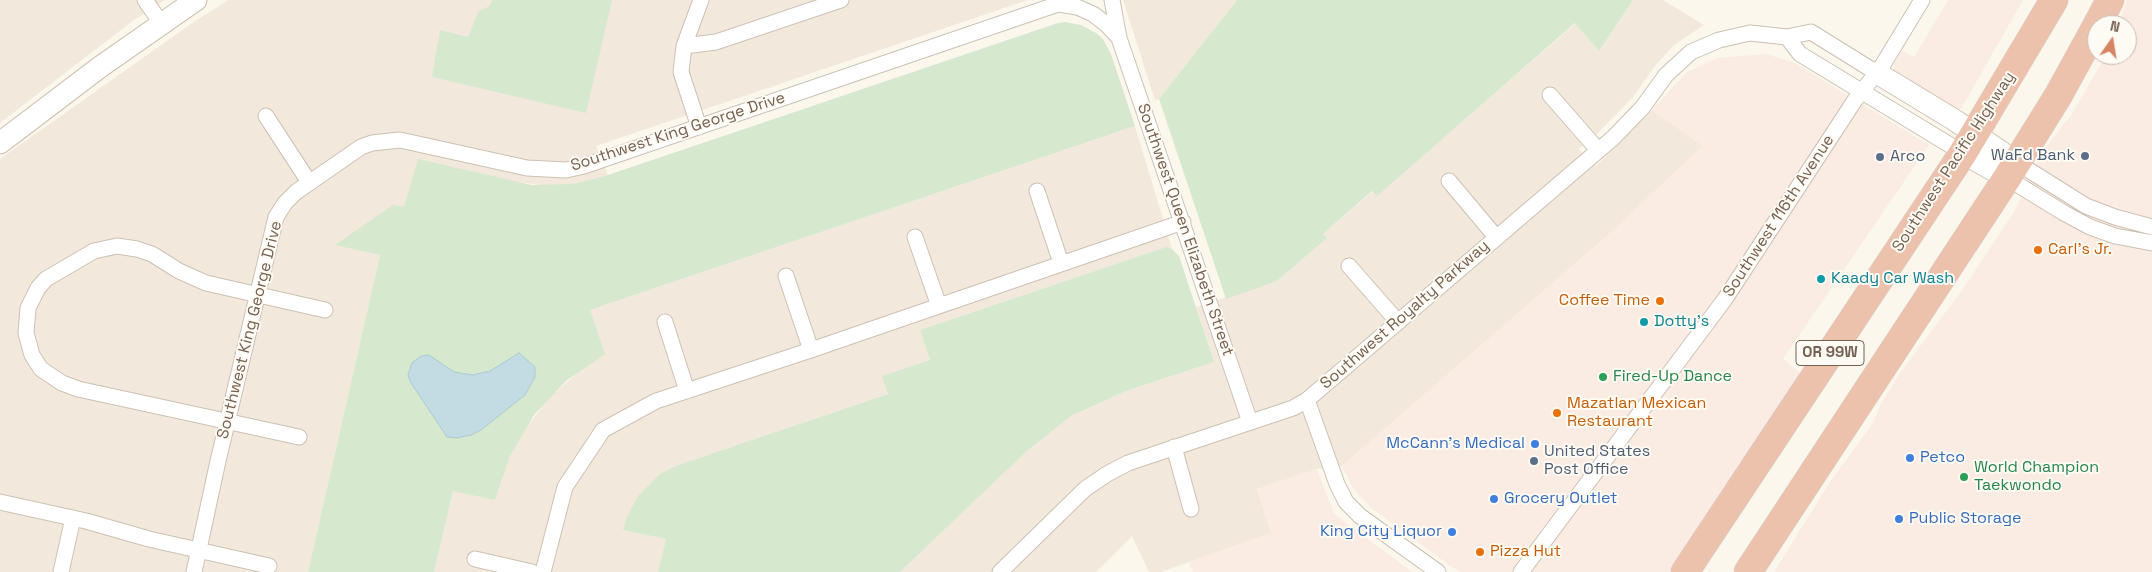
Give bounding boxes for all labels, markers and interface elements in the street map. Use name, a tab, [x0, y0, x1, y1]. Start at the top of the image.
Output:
north arrow	[2087, 15, 2137, 65]
text: N	[2109, 17, 2122, 36]
street label: Southwest Pacific Highway	[1889, 68, 2019, 256]
street label: Southwest King George Drive	[568, 88, 788, 176]
street label: Southwest Queen Elizabeth Street	[1133, 101, 1237, 359]
street label: Southwest 116th Avenue	[1719, 131, 1839, 301]
place label: WaFd Bank	[1991, 146, 2075, 166]
place label: Arco	[1890, 147, 1925, 167]
marker: WaFd Bank	[2079, 150, 2091, 162]
marker: Arco	[1874, 151, 1886, 163]
street label: Southwest King George Drive	[214, 219, 286, 441]
street label: Southwest Royalty Parkway	[1317, 236, 1493, 394]
place label: Carl's Jr.	[2048, 240, 2112, 260]
marker: Carl's Jr.	[2032, 244, 2044, 256]
place label: Kaady Car Wash	[1831, 269, 1954, 289]
marker: Kaady Car Wash	[1815, 273, 1827, 285]
place label: Coffee Time	[1559, 291, 1650, 311]
marker: Coffee Time	[1654, 295, 1666, 307]
place label: Dotty's	[1654, 312, 1709, 332]
marker: Dotty's	[1638, 316, 1650, 328]
road number: OR 99W	[1796, 340, 1864, 366]
place label: Fired-Up Dance	[1613, 367, 1732, 387]
marker: Fired-Up Dance	[1597, 371, 1609, 383]
place label: Mazatlan Mexican Restaurant	[1567, 394, 1706, 432]
marker: Mazatlan Mexican Restaurant	[1551, 407, 1563, 419]
place label: McCann's Medical	[1386, 434, 1525, 454]
marker: McCann's Medical	[1529, 438, 1541, 450]
place label: United States Post Office	[1544, 442, 1650, 480]
place label: Petco	[1920, 448, 1965, 468]
marker: Petco	[1904, 452, 1916, 464]
marker: United States Post Office	[1528, 455, 1540, 467]
place label: World Champion Taekwondo	[1974, 458, 2099, 496]
marker: World Champion Taekwondo	[1958, 471, 1970, 483]
place label: Grocery Outlet	[1504, 489, 1617, 509]
marker: Grocery Outlet	[1488, 493, 1500, 505]
place label: Public Storage	[1909, 509, 2021, 529]
marker: Public Storage	[1893, 513, 1905, 525]
place label: King City Liquor	[1320, 522, 1442, 542]
marker: King City Liquor	[1446, 526, 1458, 538]
place label: Pizza Hut	[1490, 542, 1561, 562]
marker: Pizza Hut	[1474, 546, 1486, 558]

